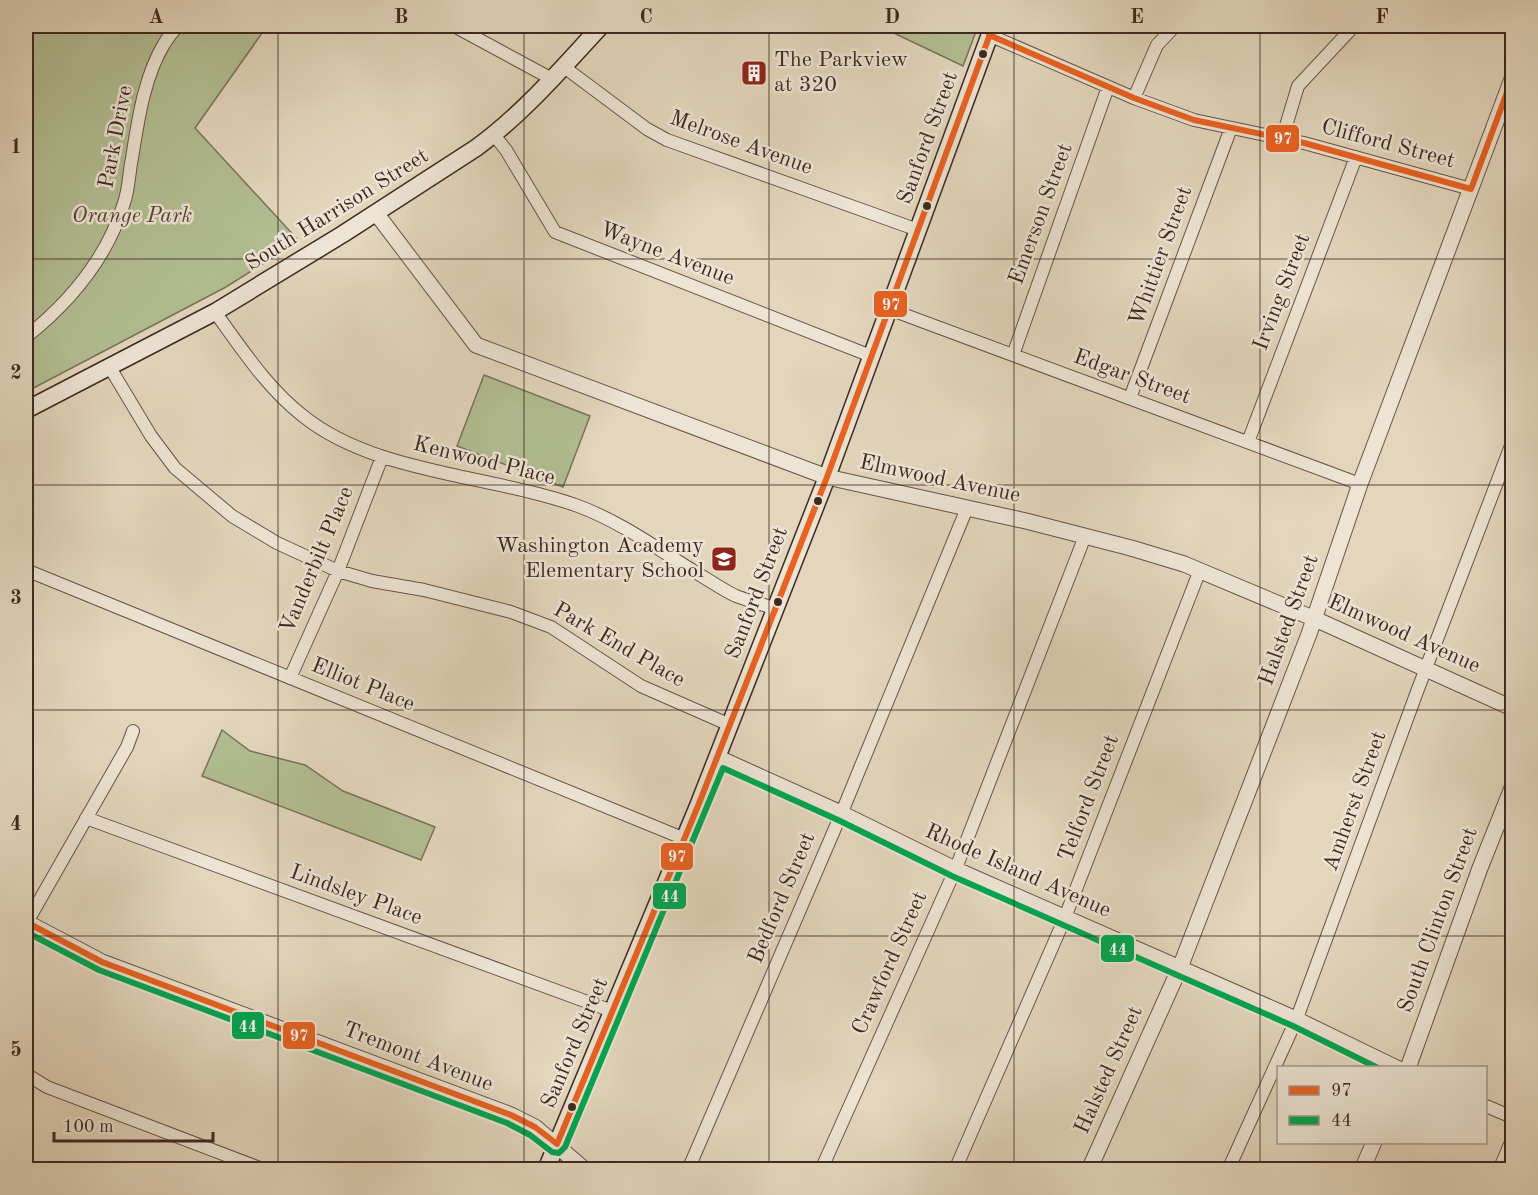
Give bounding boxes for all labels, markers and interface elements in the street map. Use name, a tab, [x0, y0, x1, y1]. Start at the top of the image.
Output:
text: A	[148, 8, 164, 28]
text: B	[394, 8, 408, 28]
text: C	[639, 8, 653, 28]
text: D	[884, 8, 900, 28]
text: E	[1130, 8, 1144, 28]
text: F	[1375, 8, 1389, 28]
unlabelled marker	[977, 48, 989, 60]
place label: The Parkview at 320	[774, 49, 908, 96]
building icon: The Parkview at 320	[739, 58, 769, 88]
street label: Sanford Street	[894, 69, 962, 207]
street label: Park Drive	[95, 84, 137, 190]
street label: Melrose Avenue	[667, 107, 815, 179]
street label: Clifford Street	[1319, 116, 1457, 172]
line badge: 97	[1265, 124, 1300, 153]
text: 97	[1274, 132, 1292, 148]
text: 1	[10, 138, 22, 158]
street label: Emerson Street	[1005, 140, 1077, 288]
street label: South Harrison Street	[242, 145, 432, 275]
street label: Whittier Street	[1126, 183, 1196, 329]
unlabelled marker	[921, 200, 933, 212]
park label: Orange Park	[72, 205, 193, 227]
street label: Wayne Avenue	[597, 218, 737, 290]
street label: Irving Street	[1250, 230, 1314, 354]
line badge: 97	[873, 290, 908, 318]
text: 97	[882, 298, 900, 314]
street label: Edgar Street	[1070, 346, 1194, 408]
text: 2	[10, 364, 22, 384]
street label: Kenwood Place	[411, 433, 557, 489]
street label: Elmwood Avenue	[858, 451, 1022, 507]
street label: Vanderbilt Place	[276, 483, 358, 637]
unlabelled marker	[812, 495, 824, 507]
street label: Sanford Street	[722, 524, 792, 662]
place label: Washington Academy Elementary School	[496, 535, 704, 582]
school or university icon: Washington Academy Elementary School	[709, 544, 739, 574]
street label: Halsted Street	[1255, 552, 1323, 688]
text: 3	[10, 589, 22, 609]
street label: Elmwood Avenue	[1325, 591, 1483, 677]
unlabelled marker	[772, 596, 784, 608]
street label: Park End Place	[550, 599, 688, 691]
street label: Elliot Place	[308, 654, 418, 716]
street label: Amherst Street	[1320, 728, 1390, 874]
street label: Telford Street	[1055, 732, 1123, 864]
text: 4	[10, 815, 22, 835]
street label: Rhode Island Avenue	[922, 820, 1114, 922]
street label: South Clinton Street	[1394, 824, 1482, 1016]
street label: Bedford Street	[745, 829, 819, 967]
line badge: 97	[660, 842, 694, 871]
text: 97	[668, 850, 686, 866]
street label: Lindsley Place	[287, 861, 425, 929]
line badge: 44	[652, 882, 687, 910]
street label: Crawford Street	[849, 888, 931, 1038]
text: 44	[661, 890, 679, 906]
line badge: 44	[1100, 934, 1135, 963]
text: 44	[1109, 943, 1127, 959]
street label: Sanford Street	[538, 974, 612, 1112]
street label: Halsted Street	[1071, 1003, 1147, 1137]
line badge: 44	[231, 1011, 265, 1040]
street label: Tremont Avenue	[340, 1018, 496, 1096]
text: 44	[239, 1020, 257, 1036]
line badge: 97	[282, 1021, 316, 1050]
text: 97	[290, 1029, 308, 1045]
text: 5	[10, 1040, 22, 1061]
legend	[1277, 1066, 1487, 1144]
text: 97	[1331, 1082, 1352, 1100]
unlabelled marker	[566, 1101, 578, 1113]
scale bar	[54, 1105, 213, 1143]
text: 44	[1331, 1112, 1352, 1130]
text: 100 m	[63, 1118, 114, 1136]

